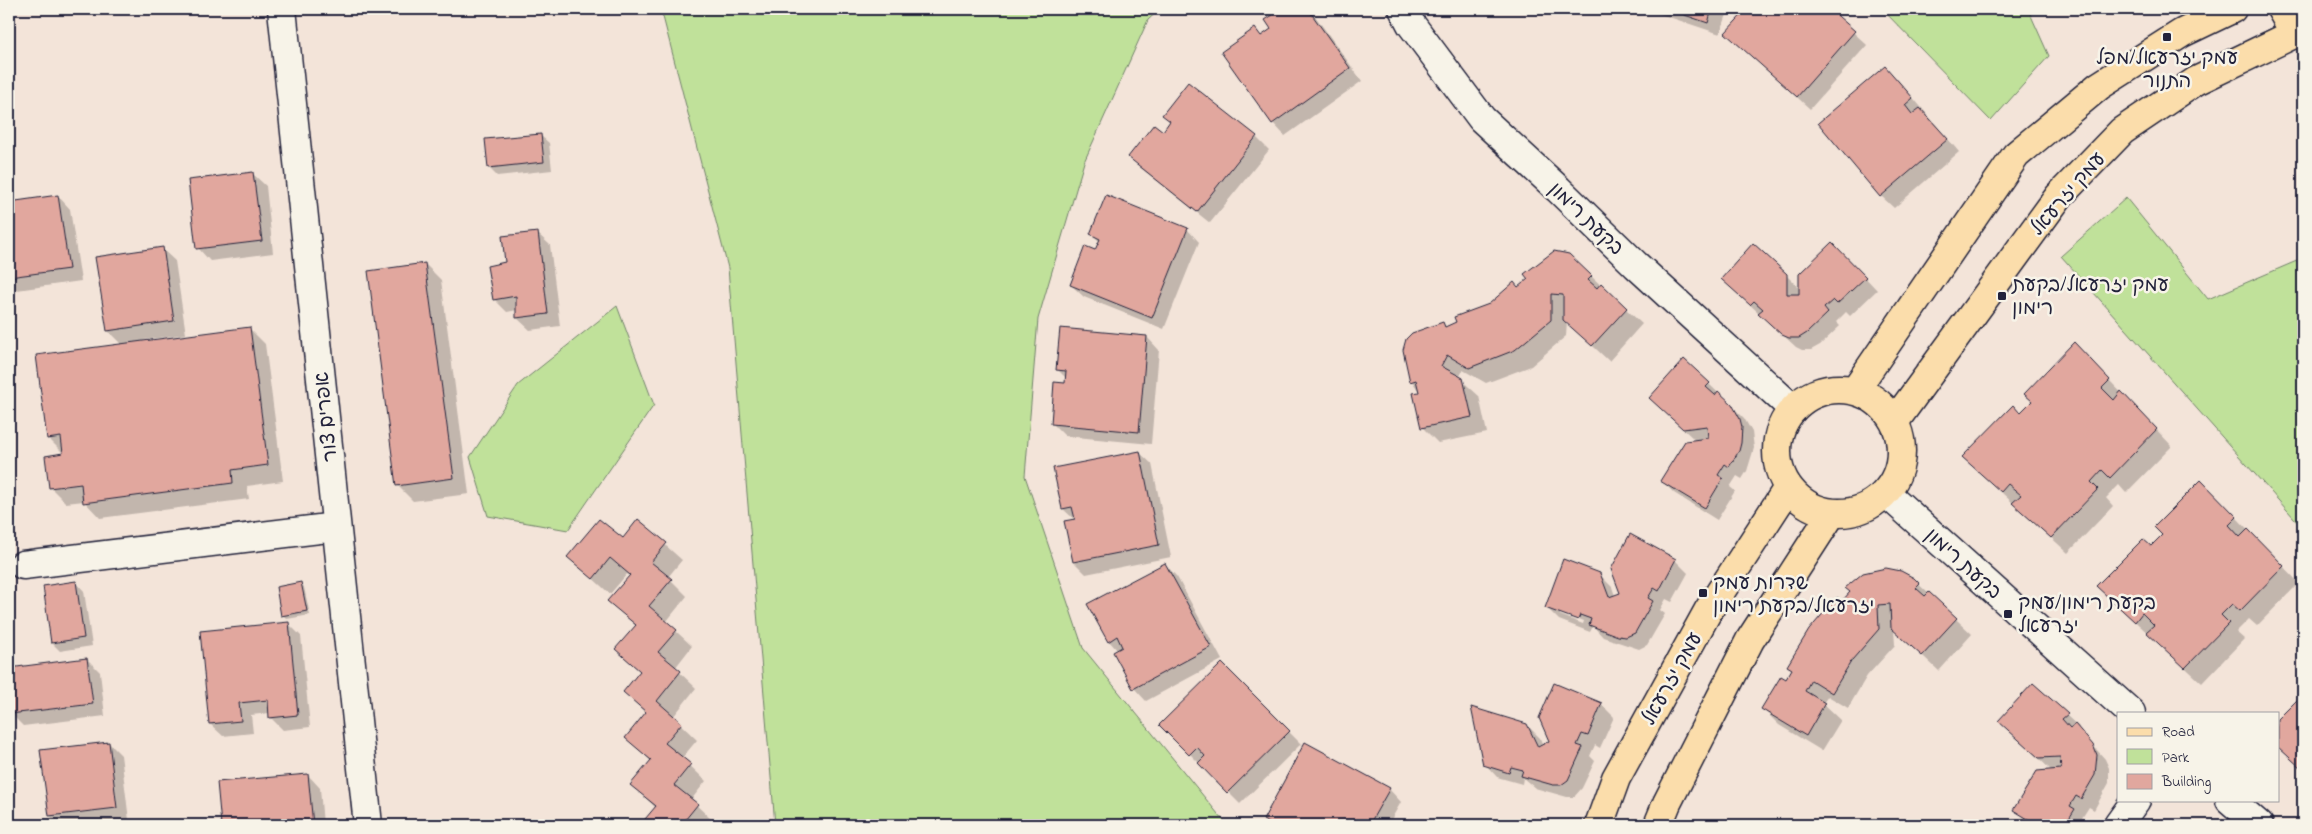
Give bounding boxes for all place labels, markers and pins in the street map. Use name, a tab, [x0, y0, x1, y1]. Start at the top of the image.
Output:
marker: עמק יזרעאל/מפל התנור	[2161, 31, 2173, 43]
place label: עמק יזרעאל/מפל התנור	[2096, 45, 2238, 97]
place label: עמק יזרעאל/בקעת רימון	[2011, 272, 2169, 324]
marker: עמק יזרעאל/בקעת רימון	[1996, 290, 2008, 302]
place label: שדרות עמק יזרעאל/בקעת רימון	[1713, 570, 1874, 622]
marker: שדרות עמק יזרעאל/בקעת רימון	[1697, 587, 1709, 599]
place label: בקעת רימון/עמק יזרעאל	[2018, 590, 2156, 642]
marker: בקעת רימון/עמק יזרעאל	[2002, 608, 2014, 620]

